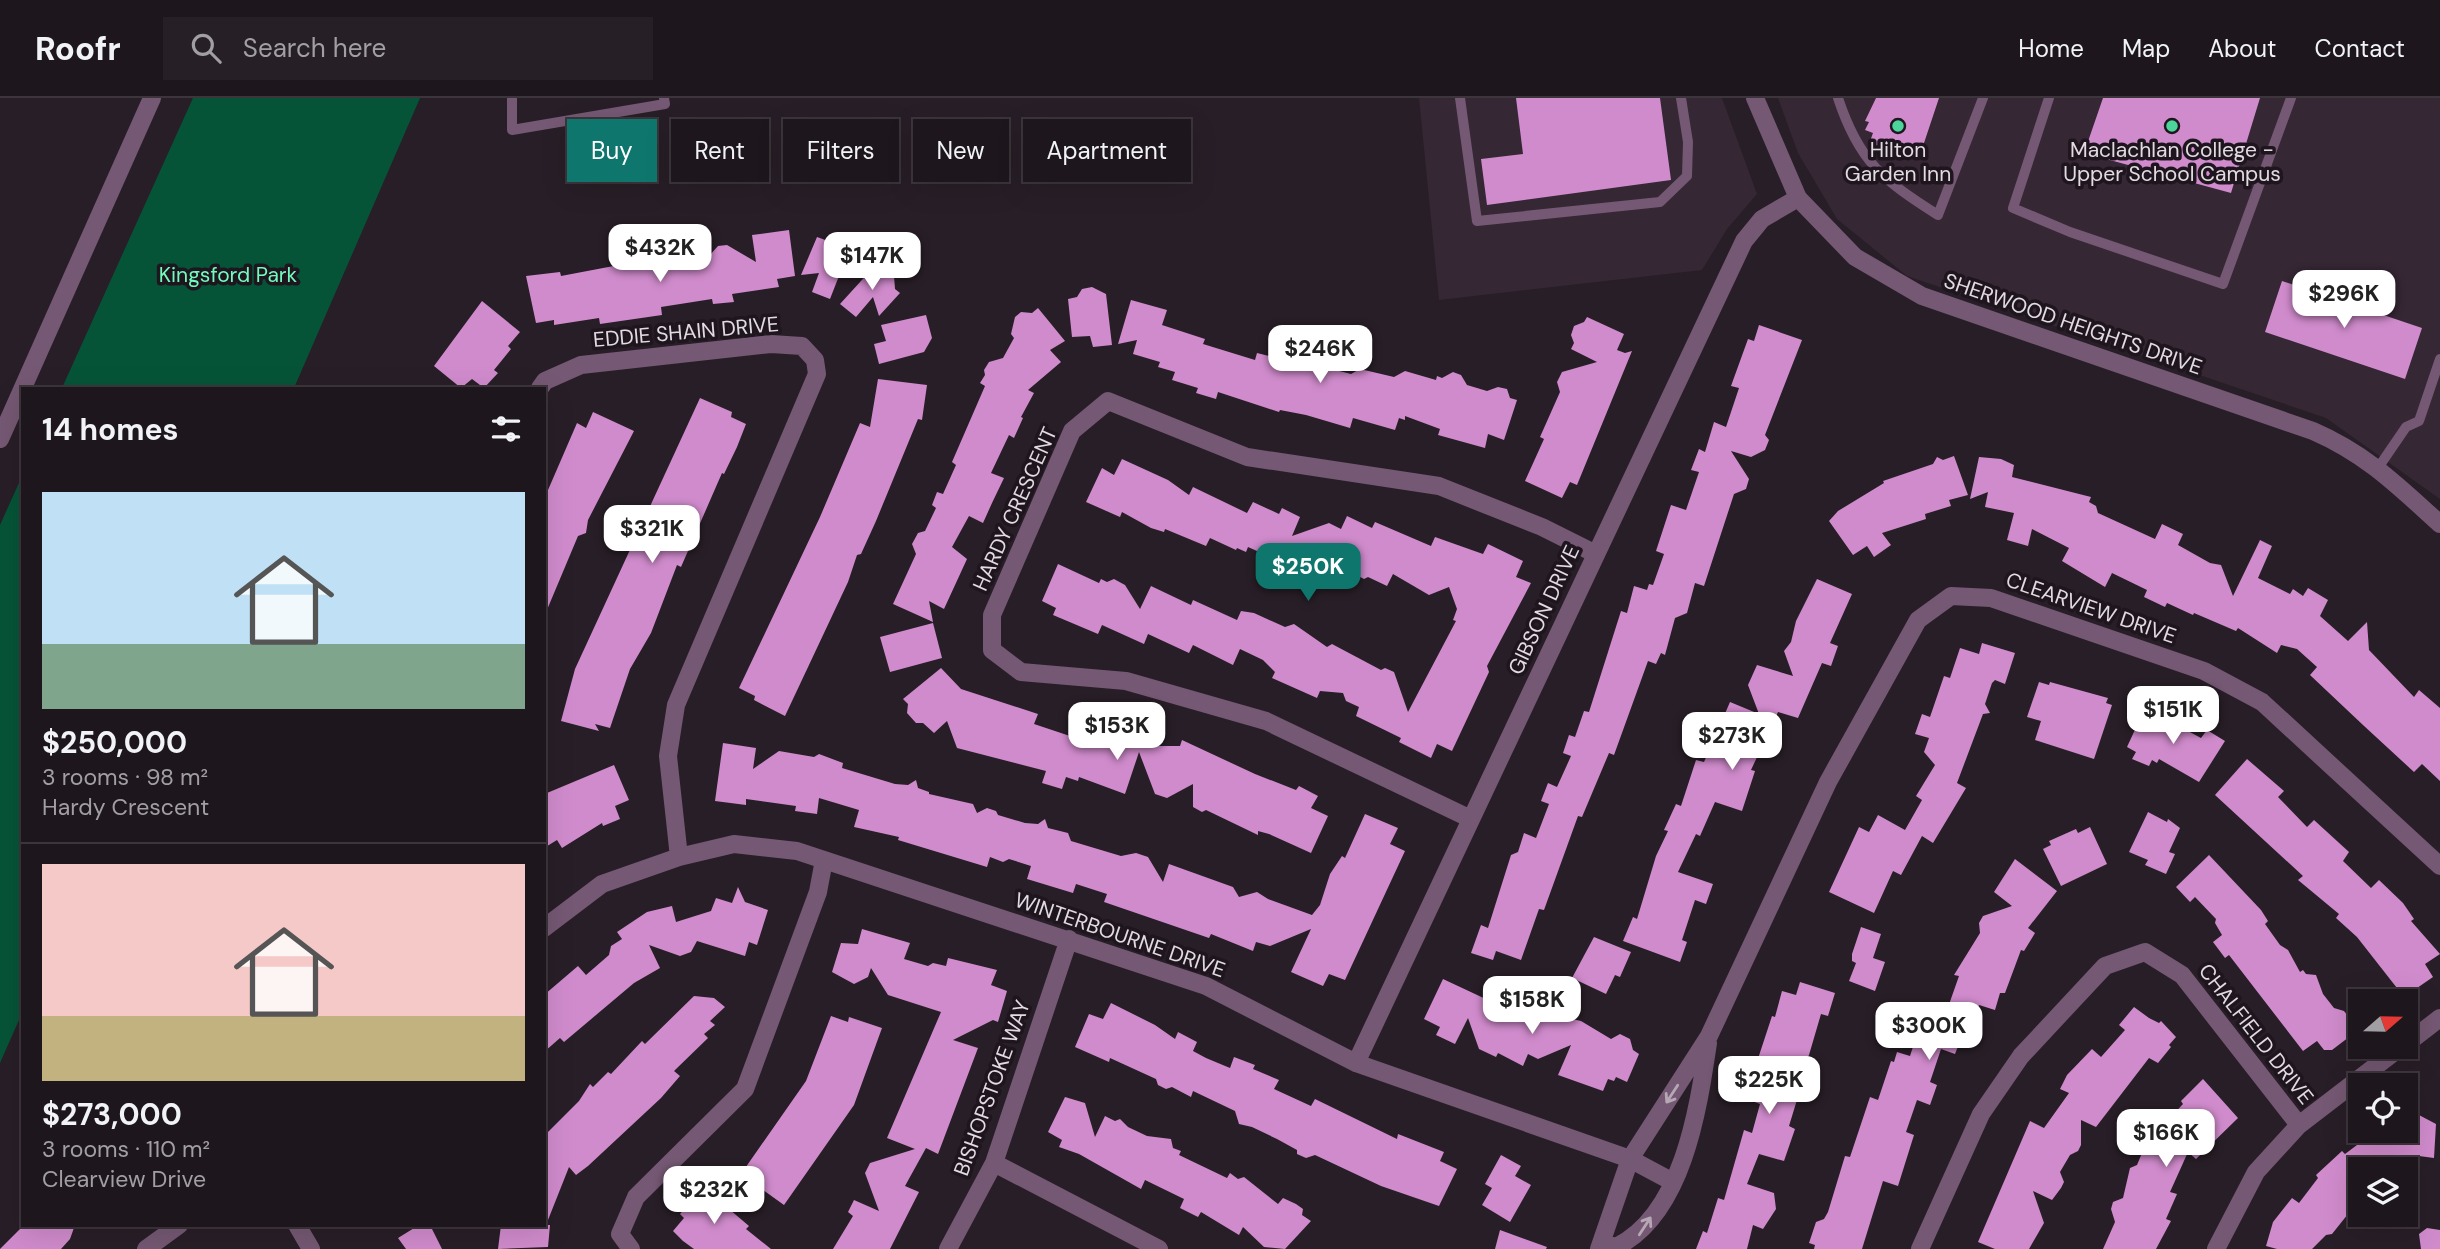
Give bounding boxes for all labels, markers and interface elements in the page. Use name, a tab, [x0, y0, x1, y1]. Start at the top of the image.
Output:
search box	[163, 17, 653, 80]
text: Roofr	[35, 27, 121, 70]
icon: search	[187, 29, 225, 67]
text: Search here	[243, 31, 386, 65]
text: Home	[2018, 33, 2084, 64]
text: Map	[2122, 33, 2170, 64]
text: About	[2208, 33, 2277, 64]
text: Contact	[2315, 33, 2405, 64]
marker: Hilton Garden Inn	[1890, 118, 1906, 134]
marker: Maclachlan College - Upper School Campus	[2164, 118, 2180, 134]
chip: Buy	[567, 119, 657, 182]
chip: Rent	[671, 119, 769, 182]
chip: Filters	[783, 119, 899, 182]
chip: New	[913, 119, 1009, 182]
chip: Apartment	[1023, 119, 1191, 182]
place label: Hilton Garden Inn	[1845, 136, 1951, 188]
place label: Maclachlan College - Upper School Campus	[2063, 136, 2281, 188]
pin: $432K	[611, 225, 709, 284]
text: $432K	[624, 232, 696, 262]
pin: $147K	[823, 232, 921, 292]
text: $147K	[840, 240, 904, 270]
park label: Kingsford Park	[159, 261, 298, 289]
street label: SHERWOOD HEIGHTS DRIVE	[1940, 267, 2206, 381]
pin: $296K	[2295, 271, 2393, 330]
text: $296K	[2308, 278, 2380, 308]
street label: EDDIE SHAIN DRIVE	[592, 310, 780, 354]
pin: $246K	[1271, 326, 1369, 385]
text: $246K	[1284, 333, 1356, 363]
text: 14 homes	[42, 410, 179, 449]
icon: filters	[487, 410, 525, 448]
street label: HARDY CRESCENT	[966, 422, 1064, 595]
pin: $321K	[603, 505, 701, 565]
text: $321K	[620, 513, 684, 543]
icon: home	[221, 537, 347, 663]
street label: GIBSON DRIVE	[1502, 541, 1586, 679]
pin: $250K	[1259, 544, 1357, 603]
text: $250K	[1272, 551, 1344, 581]
street label: CLEARVIEW DRIVE	[2002, 566, 2180, 650]
pin: $151K	[2124, 686, 2222, 746]
text: $151K	[2143, 694, 2203, 724]
pin: $153K	[1068, 702, 1166, 762]
text: $153K	[1084, 710, 1150, 740]
pin: $273K	[1683, 712, 1781, 772]
text: $273K	[1698, 720, 1766, 750]
text: $250,000	[42, 723, 187, 762]
text: 3 rooms · 98 m²	[42, 762, 208, 792]
text: Hardy Crescent	[42, 792, 209, 822]
street label: WINTERBOURNE DRIVE	[1011, 886, 1229, 984]
icon: home	[221, 909, 347, 1035]
street label: CHALFIELD DRIVE	[2192, 958, 2320, 1110]
pin: $158K	[1483, 976, 1581, 1036]
text: $158K	[1499, 984, 1565, 1014]
north arrow	[2348, 989, 2418, 1059]
map controls	[2348, 989, 2418, 1227]
street label: BISHOPSTOKE WAY	[947, 996, 1037, 1180]
pin: $300K	[1880, 1002, 1978, 1062]
text: $300K	[1891, 1010, 1967, 1040]
pin: $225K	[1720, 1056, 1818, 1116]
text: $225K	[1734, 1064, 1804, 1094]
button: locate	[2348, 1073, 2418, 1143]
one-way arrow	[1664, 1084, 1679, 1103]
text: $273,000	[42, 1095, 182, 1134]
pin: $166K	[2117, 1110, 2215, 1169]
text: $166K	[2133, 1117, 2199, 1147]
text: 3 rooms · 110 m²	[42, 1134, 210, 1164]
button: layers	[2348, 1157, 2418, 1227]
text: Clearview Drive	[42, 1164, 206, 1194]
pin: $232K	[665, 1166, 763, 1226]
text: $232K	[679, 1174, 749, 1204]
one-way arrow	[1637, 1217, 1652, 1236]

